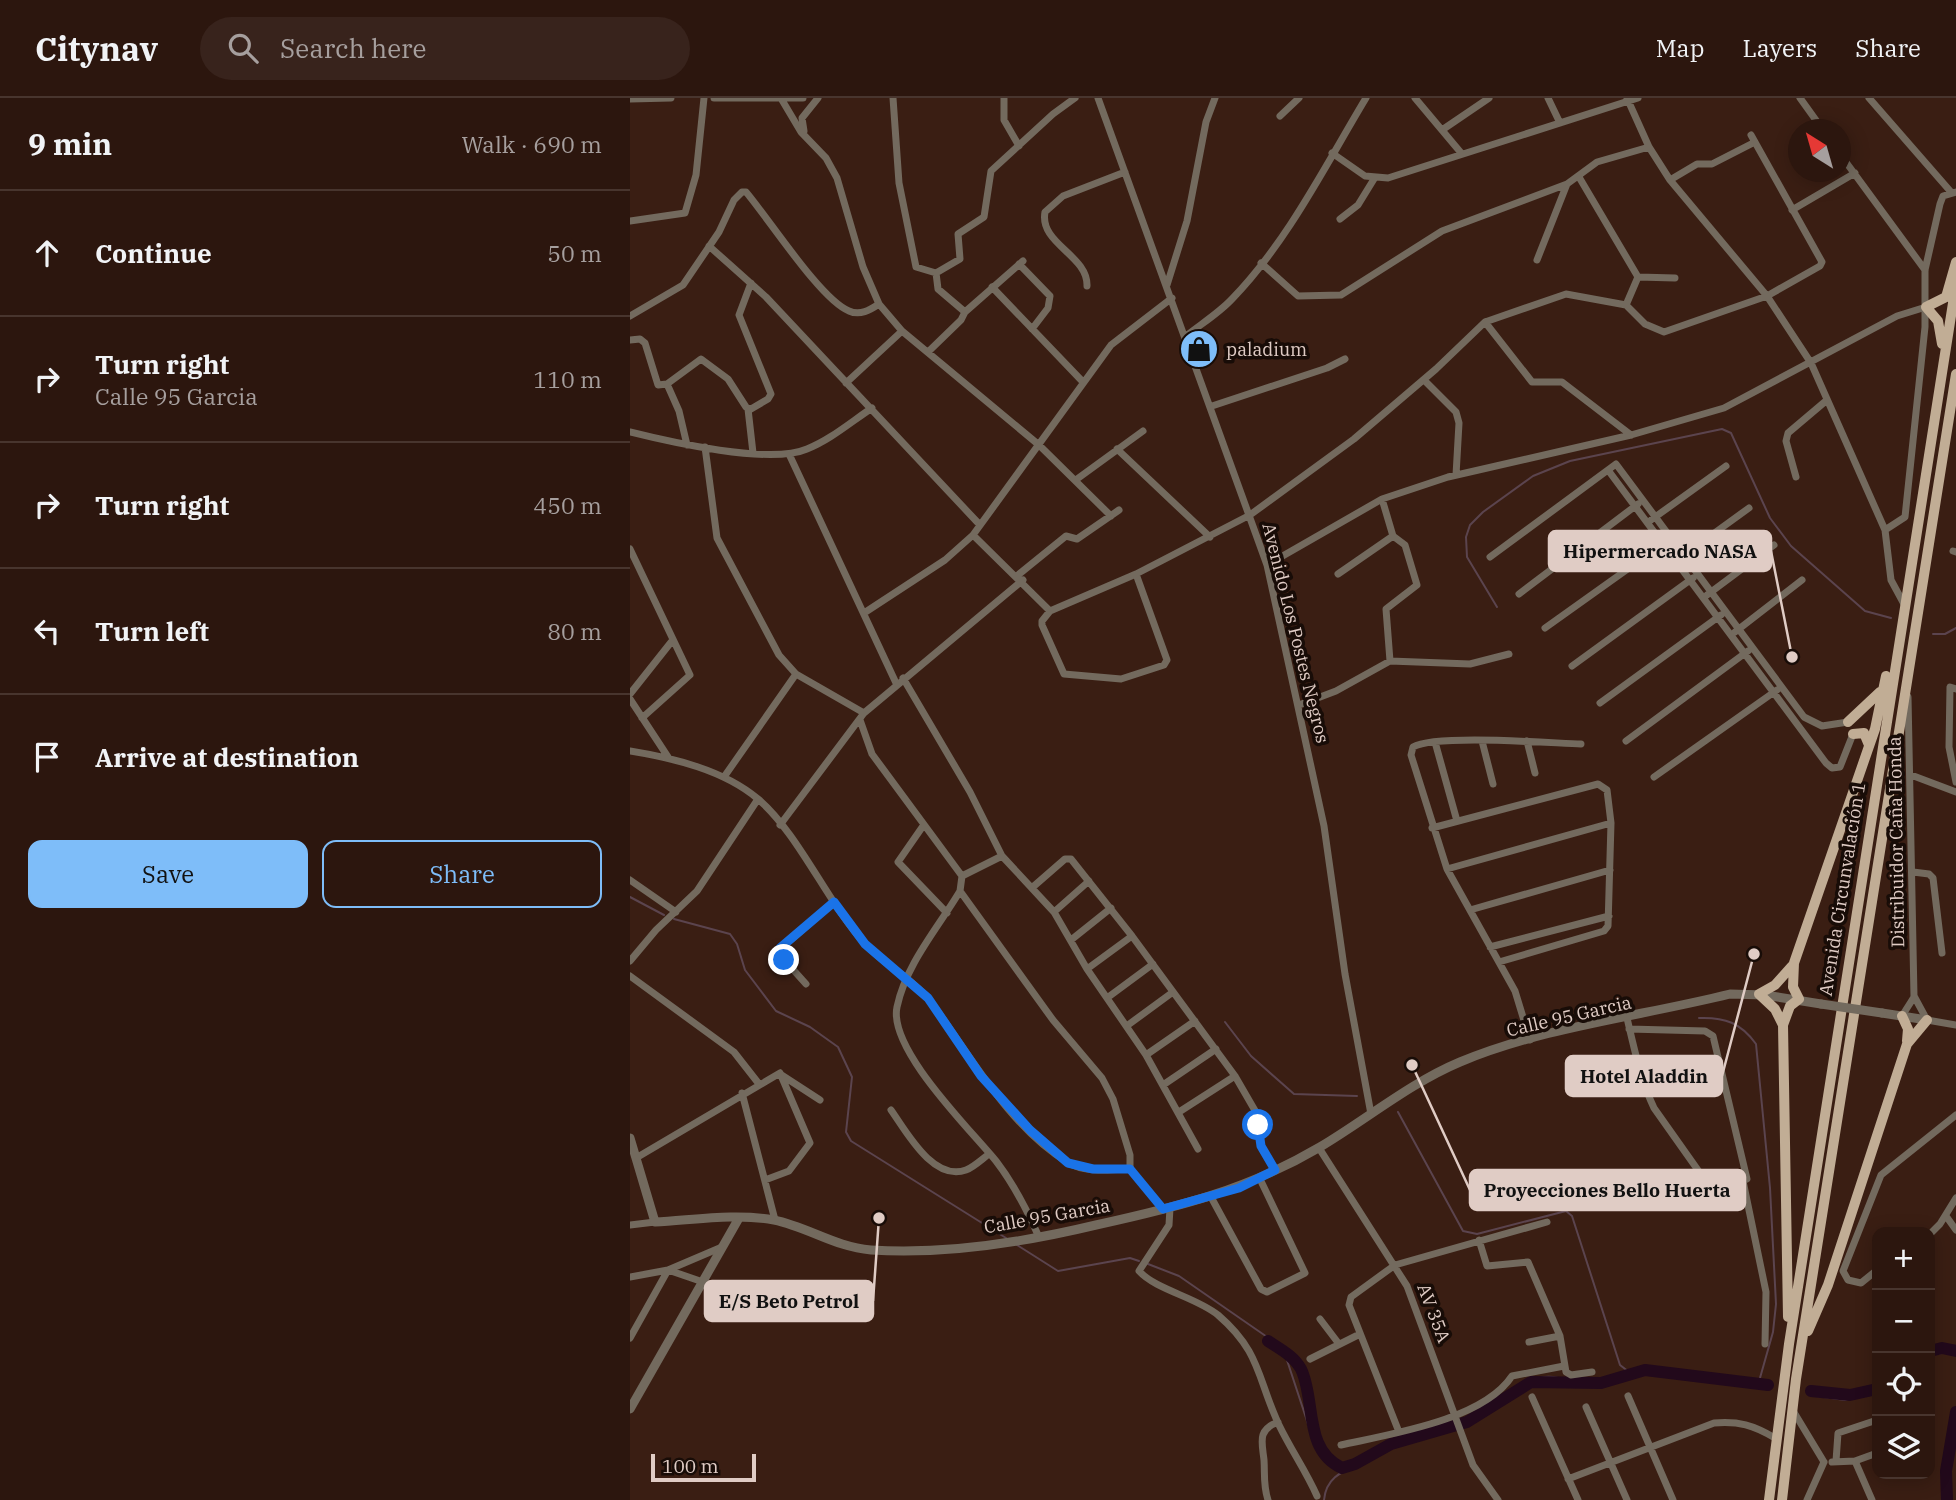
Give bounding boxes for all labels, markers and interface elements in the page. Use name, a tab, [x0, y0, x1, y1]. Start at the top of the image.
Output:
search box	[200, 17, 690, 80]
text: Citynav	[35, 27, 158, 70]
icon: search	[224, 29, 262, 67]
text: Search here	[280, 31, 427, 65]
text: Map	[1656, 32, 1704, 64]
text: Layers	[1742, 32, 1817, 64]
text: Share	[1855, 32, 1921, 64]
north arrow	[1788, 119, 1851, 182]
text: 9 min	[28, 124, 112, 163]
text: Walk · 690 m	[461, 129, 602, 159]
icon: ahead	[28, 234, 66, 272]
text: Continue	[95, 236, 212, 270]
text: 50 m	[547, 238, 602, 268]
shop icon: paladium	[1178, 328, 1220, 370]
place label: paladium	[1226, 338, 1307, 361]
text: Turn right	[95, 347, 229, 381]
icon: right	[28, 360, 66, 398]
text: 110 m	[533, 364, 602, 394]
text: Calle 95 Garcia	[95, 381, 258, 411]
icon: right	[28, 486, 66, 524]
text: Turn right	[95, 488, 229, 522]
text: 450 m	[533, 490, 602, 520]
street label: Avenido Los Postes Negros	[1257, 520, 1335, 746]
callout: Hipermercado NASA	[1549, 531, 1771, 571]
text: Hipermercado NASA	[1563, 539, 1758, 563]
icon: left	[28, 612, 66, 650]
text: Turn left	[95, 614, 209, 648]
text: 80 m	[547, 616, 602, 646]
street label: Distribuidor Caña Honda	[1883, 736, 1909, 948]
icon: arrive	[28, 738, 66, 776]
text: Arrive at destination	[95, 740, 359, 774]
street label: Avenida Circunvalación 1	[1814, 780, 1870, 998]
button: Save	[28, 840, 308, 908]
button: Share	[322, 840, 602, 908]
route end	[768, 944, 799, 975]
street label: Calle 95 Garcia	[1504, 990, 1634, 1042]
callout: Hotel Aladdin	[1566, 1056, 1722, 1096]
text: Hotel Aladdin	[1580, 1064, 1709, 1088]
route start	[1242, 1109, 1273, 1140]
callout: Proyecciones Bello Huerta	[1470, 1170, 1745, 1210]
text: Proyecciones Bello Huerta	[1483, 1178, 1731, 1202]
street label: Calle 95 Garcia	[982, 1194, 1112, 1238]
map controls	[1872, 1227, 1935, 1479]
button: +	[1872, 1227, 1935, 1290]
street label: AV 35A	[1412, 1280, 1456, 1346]
callout: E/S Beto Petrol	[705, 1281, 873, 1321]
text: E/S Beto Petrol	[719, 1289, 859, 1313]
button: −	[1872, 1290, 1935, 1353]
button: locate	[1872, 1353, 1935, 1416]
button: layers	[1872, 1416, 1935, 1479]
scale bar	[651, 1451, 756, 1483]
text: 100 m	[662, 1454, 719, 1478]

